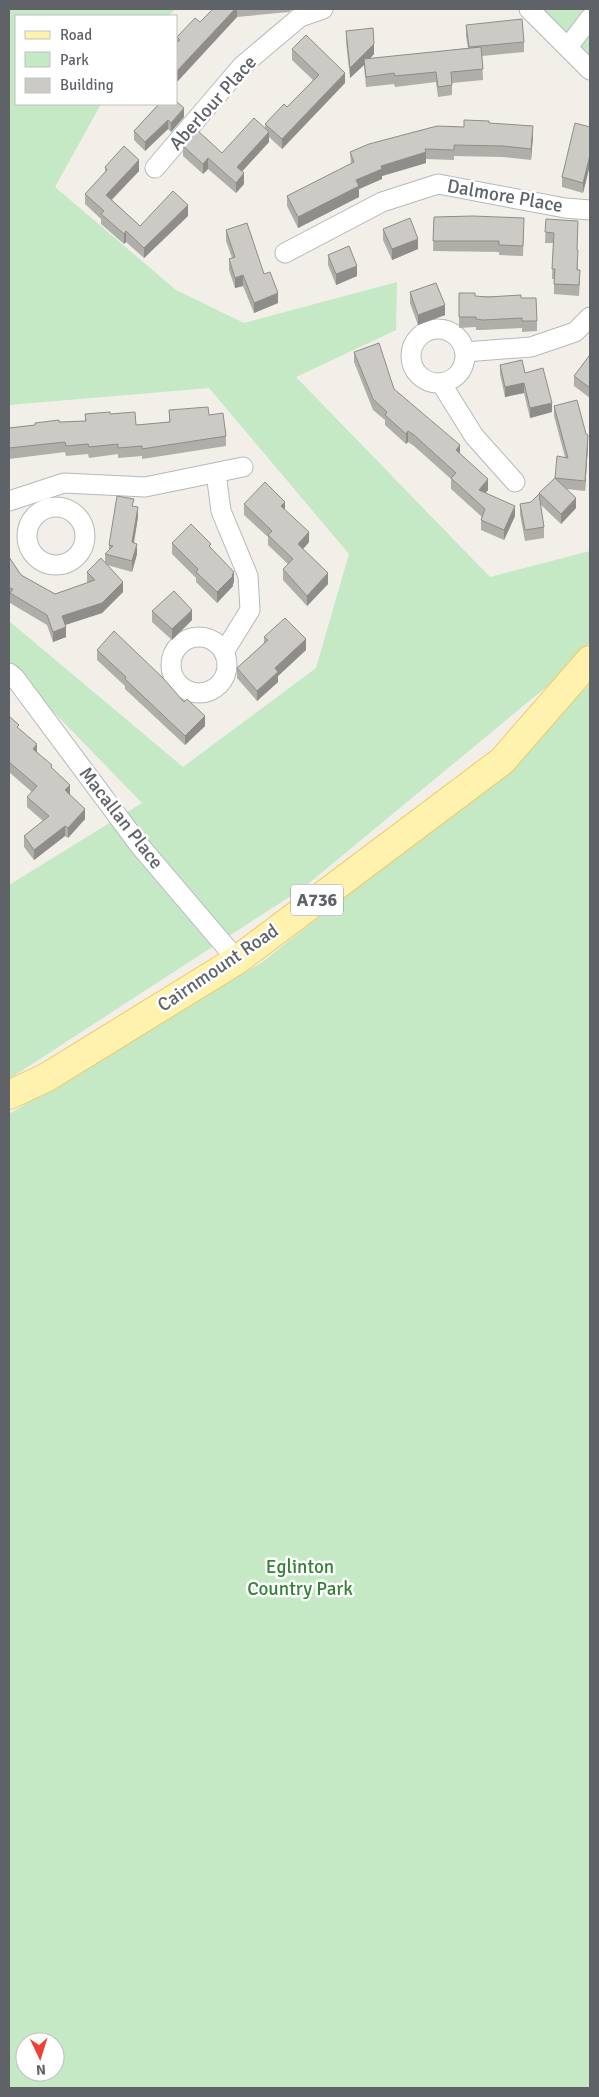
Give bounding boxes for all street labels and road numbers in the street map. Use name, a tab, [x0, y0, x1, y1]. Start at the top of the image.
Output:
street label: Aberlour Place	[164, 51, 262, 155]
street label: Dalmore Place	[445, 174, 565, 218]
street label: Macallan Place	[74, 762, 168, 874]
road number: A736	[291, 884, 343, 916]
street label: Cairnmount Road	[153, 919, 283, 1017]

